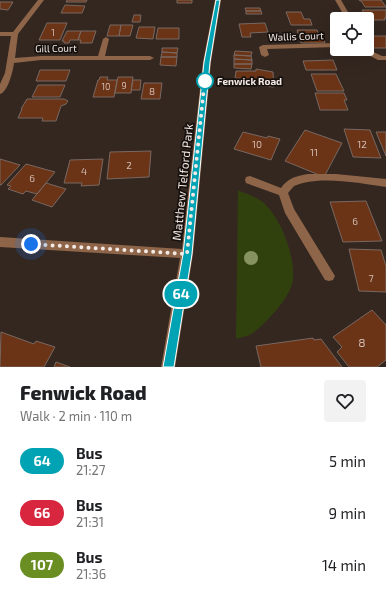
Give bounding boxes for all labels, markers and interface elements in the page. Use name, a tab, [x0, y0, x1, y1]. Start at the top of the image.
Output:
map controls	[330, 12, 374, 56]
button: locate	[330, 12, 374, 56]
house number: 1	[51, 27, 55, 38]
street label: Wallis Court	[268, 29, 324, 43]
street label: Gill Court	[35, 42, 77, 54]
marker: Fenwick Road	[196, 72, 214, 90]
place label: Fenwick Road	[217, 75, 282, 87]
house number: 9	[121, 80, 127, 91]
house number: 10	[101, 81, 111, 92]
house number: 8	[149, 85, 155, 97]
street label: Matthew Telford Park	[169, 123, 195, 241]
house number: 10	[252, 138, 262, 150]
house number: 12	[357, 138, 367, 150]
house number: 11	[310, 146, 318, 158]
house number: 2	[126, 159, 132, 171]
house number: 4	[81, 165, 87, 177]
house number: 6	[29, 172, 35, 184]
house number: 6	[352, 215, 358, 227]
your location	[21, 234, 41, 254]
house number: 7	[368, 272, 374, 284]
line badge: 64	[163, 281, 199, 307]
text: 64	[172, 285, 190, 302]
house number: 8	[358, 335, 366, 349]
button: heart	[324, 380, 366, 422]
text: Fenwick Road	[20, 381, 147, 404]
text: Walk · 2 min · 110 m	[20, 408, 132, 424]
text: Bus	[76, 444, 102, 462]
text: 64	[33, 452, 51, 469]
text: 5 min	[329, 452, 366, 470]
text: 21:27	[76, 462, 106, 478]
text: Bus	[76, 496, 102, 514]
text: 66	[34, 504, 50, 521]
text: 9 min	[328, 504, 366, 522]
text: 21:31	[76, 514, 104, 530]
text: Bus	[76, 548, 102, 566]
text: 107	[31, 556, 53, 573]
text: 14 min	[322, 556, 366, 574]
text: 21:36	[76, 566, 106, 582]

